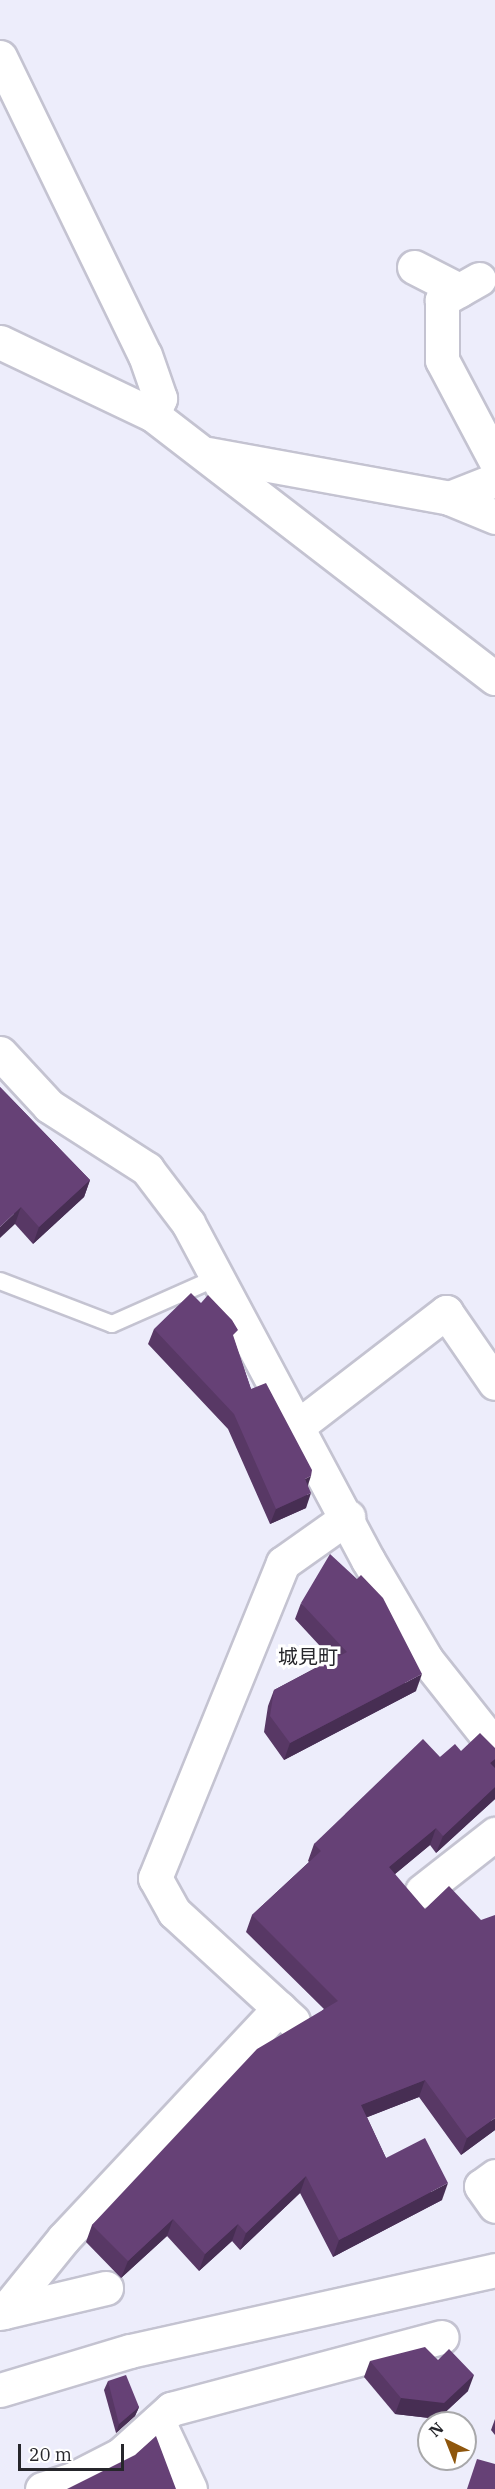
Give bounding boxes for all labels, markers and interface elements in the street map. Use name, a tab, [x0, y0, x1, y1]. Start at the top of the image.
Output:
district label: 城見町	[278, 1644, 338, 1668]
north arrow	[417, 2411, 477, 2471]
text: N	[425, 2418, 448, 2441]
scale bar	[21, 2432, 128, 2470]
text: 20 m	[29, 2443, 72, 2466]

